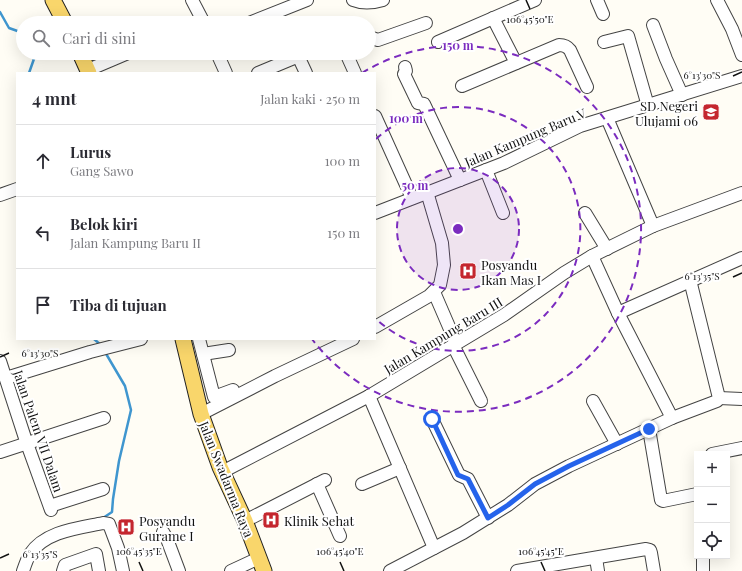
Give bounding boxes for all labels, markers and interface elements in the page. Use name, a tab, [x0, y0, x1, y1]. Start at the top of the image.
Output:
text: 106°45'50"E	[506, 12, 554, 26]
search box	[16, 16, 376, 60]
icon: search	[30, 27, 52, 49]
text: Cari di sini	[62, 28, 136, 48]
text: 150 m	[442, 37, 474, 53]
text: 6°13'30"S	[684, 68, 720, 82]
text: 4 mnt	[32, 87, 77, 109]
text: Jalan kaki · 250 m	[260, 90, 360, 107]
place label: SD Negeri Ulujami 06	[635, 97, 698, 129]
school or university icon: SD Negeri Ulujami 06	[701, 102, 721, 122]
street label: Jalan Kampung Baru V	[461, 103, 589, 171]
text: 100 m	[389, 110, 423, 126]
text: Lurus	[70, 142, 111, 162]
icon: ahead	[32, 150, 54, 172]
text: 100 m	[325, 152, 360, 169]
text: Gang Sawo	[70, 162, 134, 179]
text: 50 m	[402, 177, 429, 193]
text: Belok kiri	[70, 214, 138, 234]
icon: left	[32, 222, 54, 244]
centre of rings	[451, 222, 465, 236]
text: 150 m	[327, 224, 360, 241]
text: Jalan Kampung Baru II	[70, 234, 201, 251]
place label: Posyandu Ikan Mas I	[481, 256, 541, 288]
hospital icon: Posyandu Ikan Mas I	[458, 261, 478, 281]
text: 6°13'35"S	[684, 269, 720, 283]
street label: Jalan Kampung Baru III	[380, 293, 505, 378]
icon: arrive	[32, 294, 54, 316]
text: Tiba di tujuan	[70, 295, 167, 315]
text: 6°13'30"S	[22, 346, 58, 360]
street label: Jalan Palem VII Dalam	[10, 367, 68, 495]
route start	[423, 410, 441, 428]
street label: Jalan Swadarma Raya	[196, 418, 258, 540]
route end	[640, 420, 658, 438]
map controls	[694, 451, 730, 559]
button: +	[694, 451, 730, 487]
button: −	[694, 487, 730, 523]
hospital icon: Klinik Sehat	[261, 510, 281, 530]
place label: Posyandu Gurame I	[139, 512, 196, 544]
place label: Klinik Sehat	[284, 512, 355, 529]
hospital icon: Posyandu Gurame I	[116, 517, 136, 537]
button: locate	[694, 523, 730, 559]
text: 106°45'35"E	[116, 544, 162, 558]
text: 106°45'40"E	[316, 544, 364, 558]
text: 106°45'45"E	[518, 544, 564, 558]
text: 6°13'35"S	[22, 547, 58, 561]

